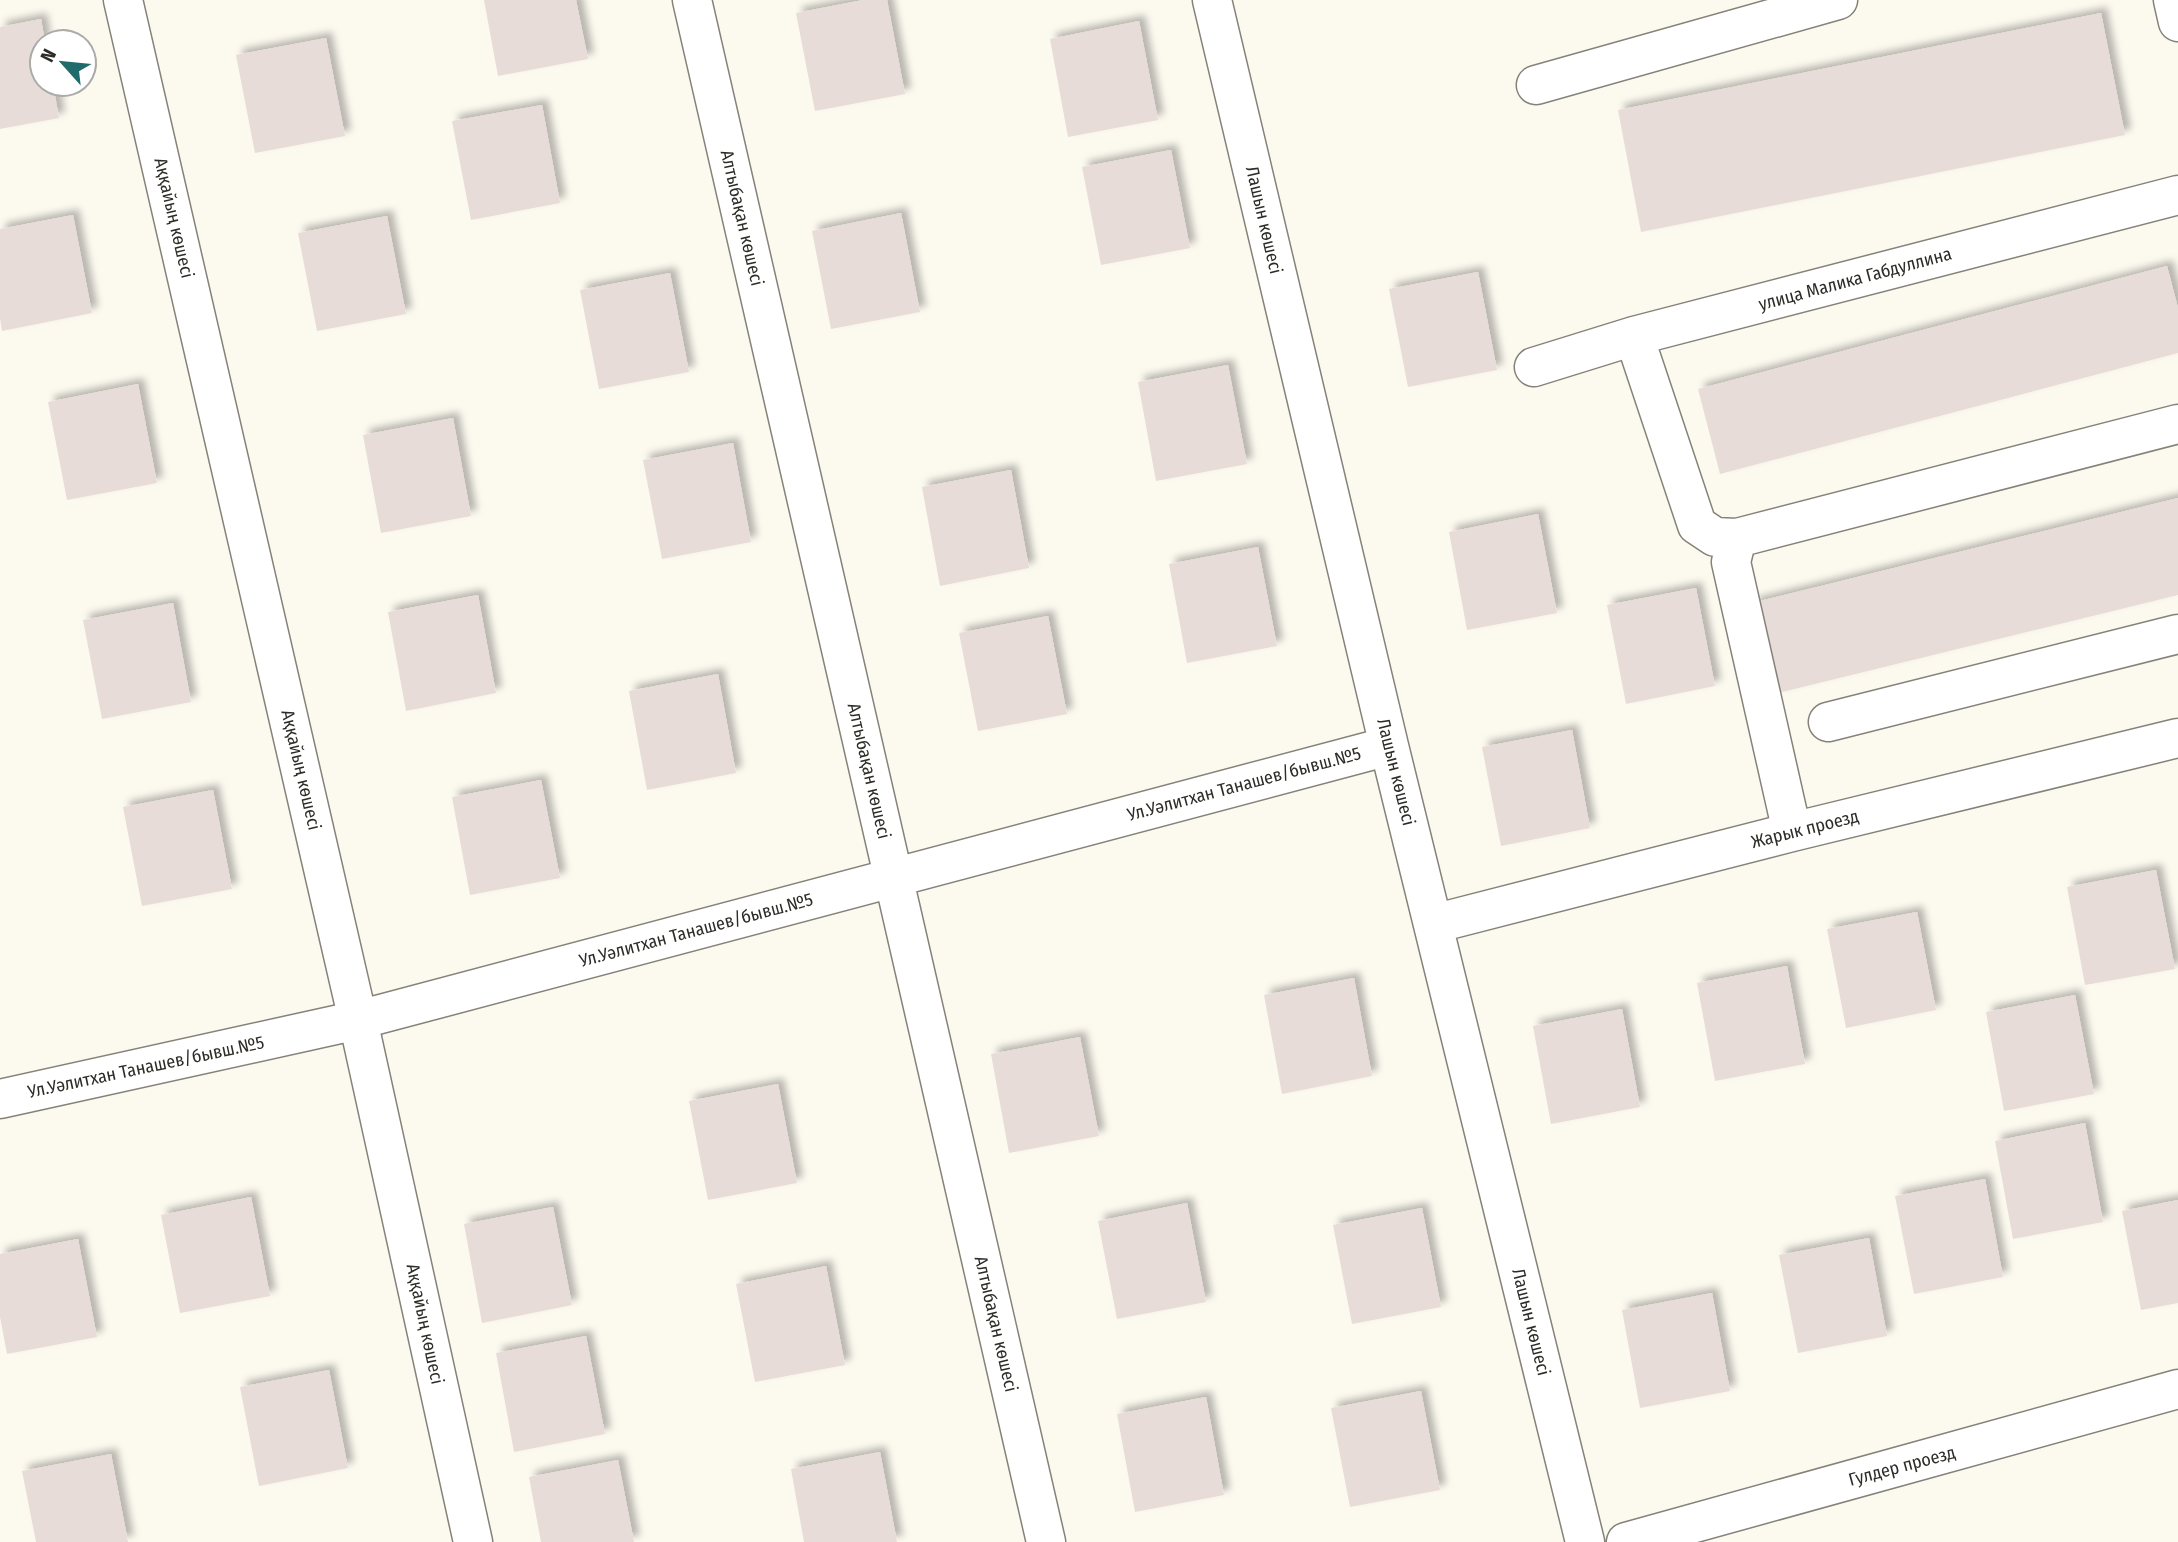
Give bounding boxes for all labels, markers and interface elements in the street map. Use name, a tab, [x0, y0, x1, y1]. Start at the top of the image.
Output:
north arrow	[28, 28, 98, 98]
text: N	[35, 45, 61, 66]
street label: Алтыбақан көшесі	[716, 148, 768, 288]
street label: Аққайың көшесі	[149, 156, 199, 280]
street label: Лашын көшесі	[1241, 164, 1287, 276]
street label: улица Малика Габдуллина	[1756, 243, 1954, 315]
street label: Алтыбақан көшесі	[843, 701, 895, 841]
street label: Аққайың көшесі	[276, 708, 326, 832]
street label: Лашын көшесі	[1372, 716, 1420, 828]
street label: Ул.Уәлитхан Танашев/бывш.№5	[1124, 742, 1363, 826]
street label: Жарык проезд	[1749, 805, 1861, 853]
street label: Ул.Уәлитхан Танашев/бывш.№5	[576, 888, 815, 972]
street label: Ул.Уәлитхан Танашев/бывш.№5	[25, 1031, 266, 1103]
street label: Алтыбақан көшесі	[970, 1254, 1022, 1394]
street label: Аққайың көшесі	[401, 1262, 449, 1386]
street label: Лашын көшесі	[1507, 1266, 1555, 1378]
street label: Гулдер проезд	[1846, 1441, 1958, 1491]

